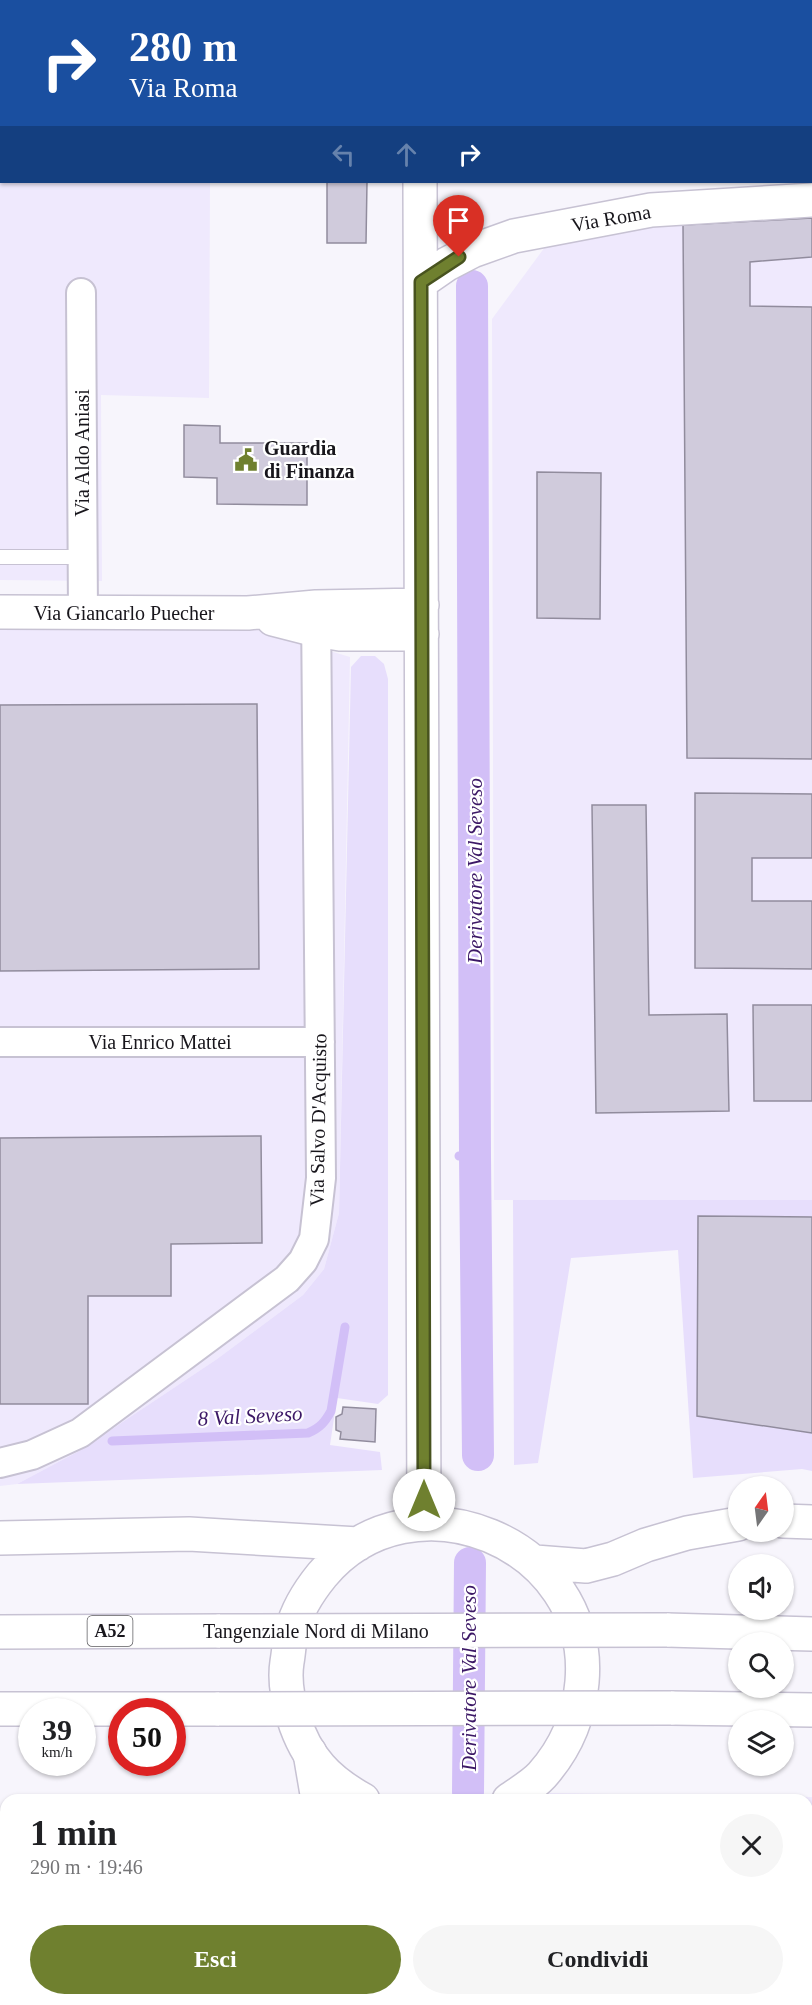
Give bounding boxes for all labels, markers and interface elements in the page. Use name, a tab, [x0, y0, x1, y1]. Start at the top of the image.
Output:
icon: right	[30, 24, 108, 102]
text: 280 m	[129, 24, 238, 70]
text: Via Roma	[129, 73, 238, 103]
icon: left	[327, 138, 360, 171]
icon: ahead	[390, 138, 423, 171]
icon: right	[453, 138, 486, 171]
pin	[433, 195, 484, 257]
street label: Via Roma	[569, 200, 653, 236]
icon: arrive	[442, 204, 475, 237]
street label: Via Aldo Aniasi	[71, 389, 93, 517]
place label: Guardia di Finanza	[264, 437, 355, 482]
public building icon: Guardia di Finanza	[233, 447, 259, 473]
street label: Via Giancarlo Puecher	[34, 602, 215, 624]
water label: Derivatore Val Seveso	[463, 778, 487, 965]
street label: Via Enrico Mattei	[88, 1031, 232, 1053]
street label: Via Salvo D'Acquisto	[305, 1033, 332, 1207]
water label: 8 Val Seveso	[197, 1401, 303, 1431]
position arrow	[392, 1468, 456, 1532]
north arrow	[728, 1476, 794, 1542]
map controls	[728, 1476, 794, 1776]
button: sound	[728, 1554, 794, 1620]
water label: Derivatore Val Seveso	[457, 1585, 481, 1772]
road number: A52	[88, 1616, 132, 1646]
street label: Tangenziale Nord di Milano	[203, 1620, 429, 1643]
button: search	[728, 1632, 794, 1698]
speed limit sign: 50	[108, 1698, 186, 1776]
button: layers	[728, 1710, 794, 1776]
text: 39	[42, 1713, 72, 1746]
text: km/h	[42, 1744, 72, 1760]
text: 1 min	[30, 1813, 117, 1853]
button: close	[720, 1814, 783, 1877]
text: 290 m · 19:46	[30, 1856, 143, 1878]
button: Esci	[30, 1925, 401, 1994]
button: Condividi	[413, 1925, 783, 1994]

